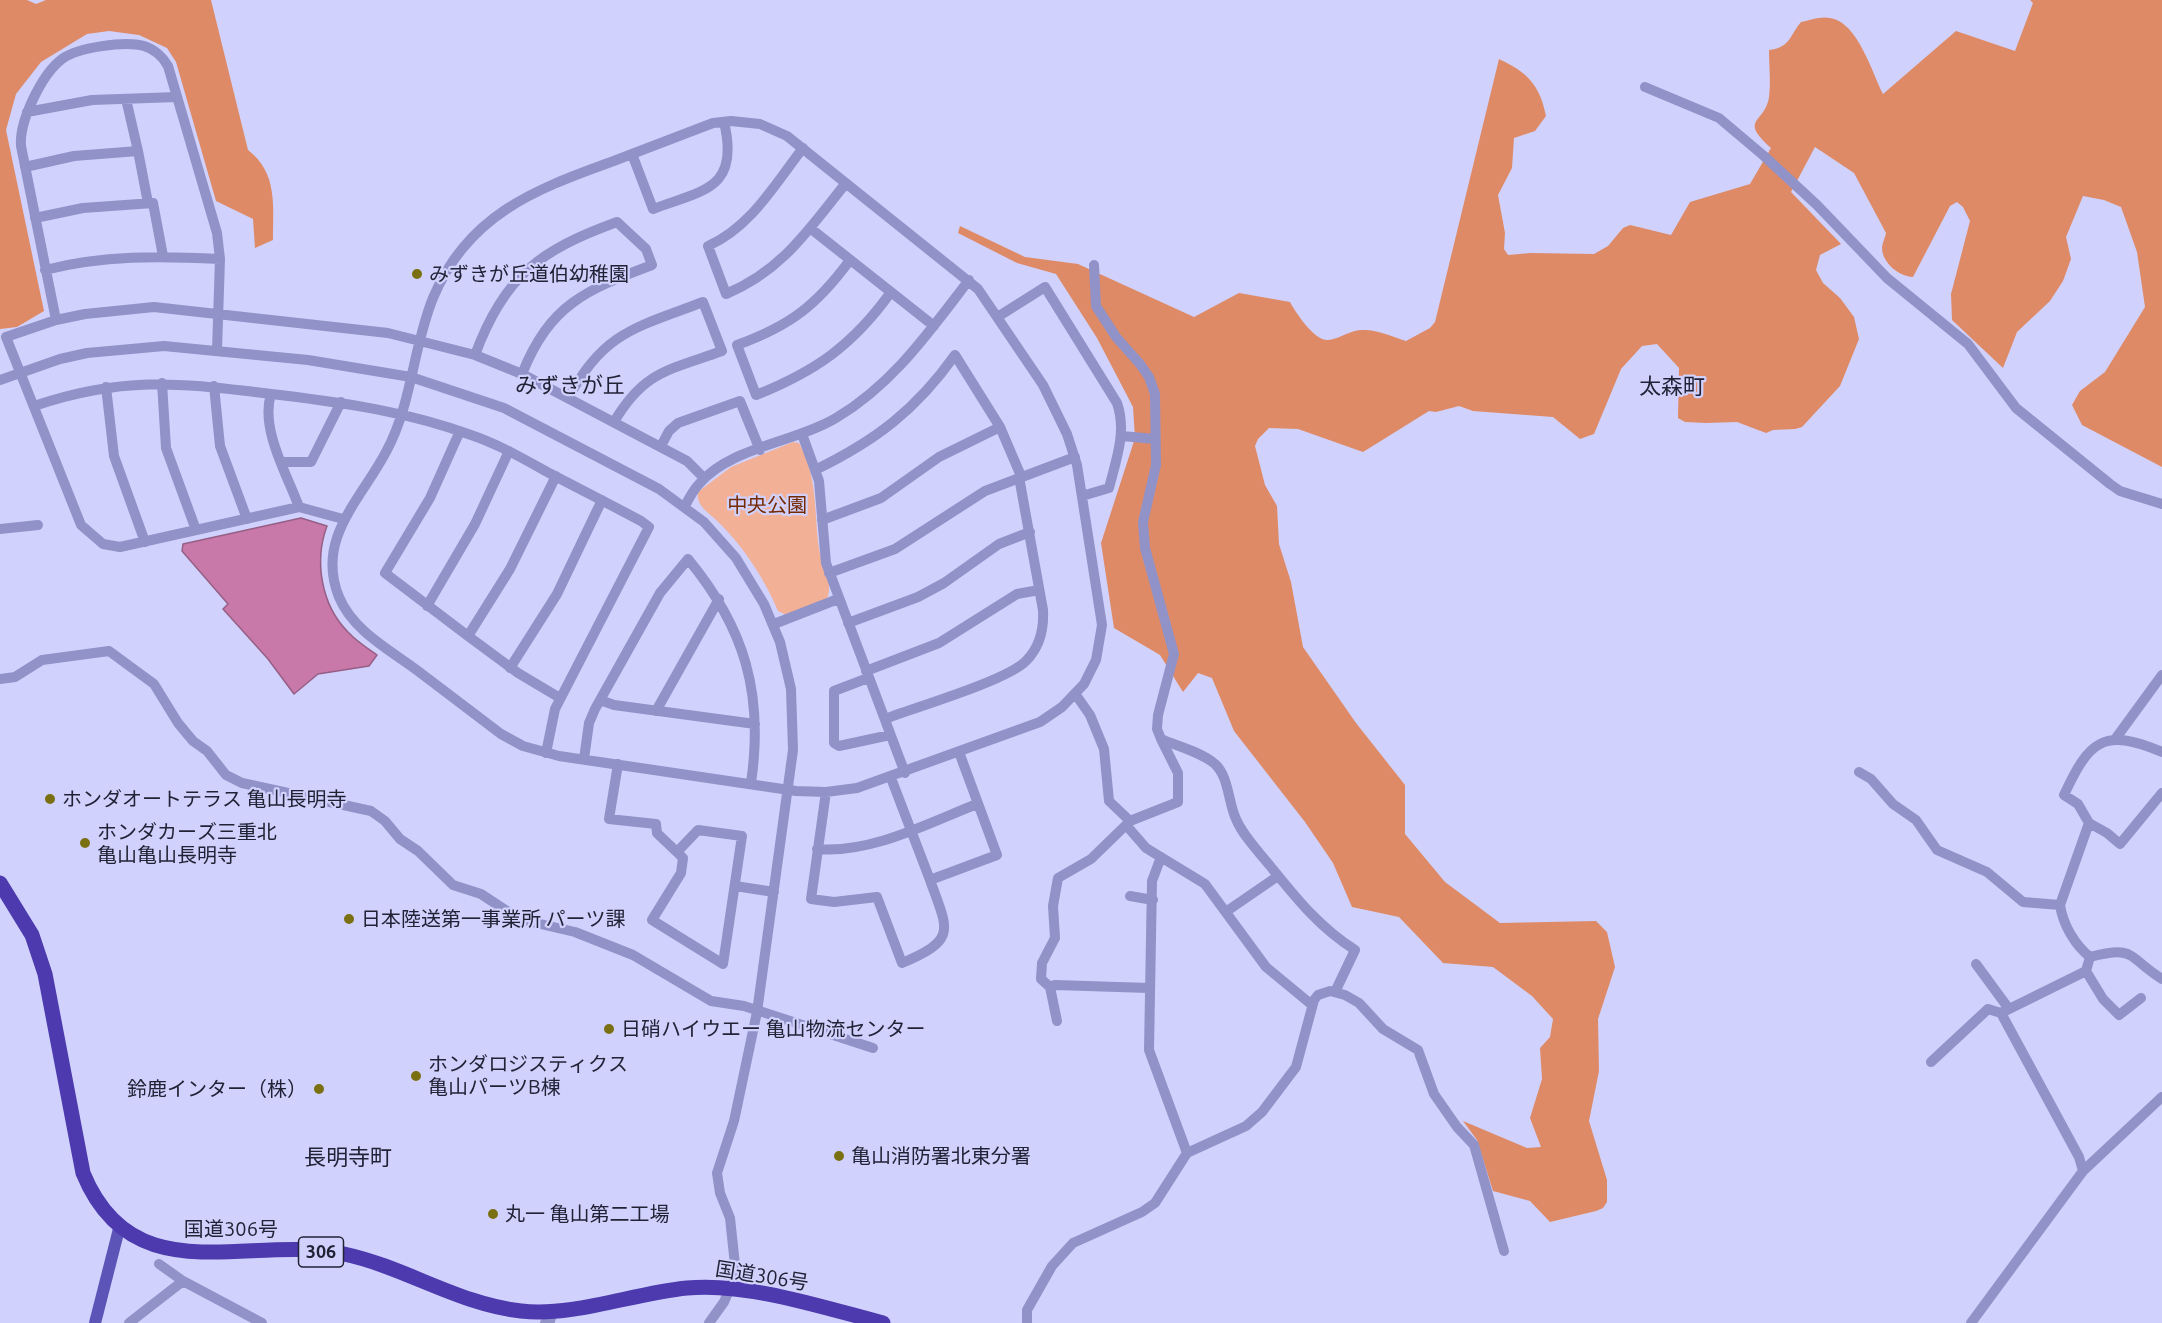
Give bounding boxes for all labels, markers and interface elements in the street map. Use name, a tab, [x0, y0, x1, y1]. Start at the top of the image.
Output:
place label: みずきが丘道伯幼稚園	[429, 262, 629, 286]
marker: みずきが丘道伯幼稚園	[410, 267, 424, 281]
district label: みずきが丘	[515, 373, 625, 399]
district label: 太森町	[1639, 374, 1705, 400]
park label: 中央公園	[727, 493, 807, 517]
place label: ホンダオートテラス 亀山長明寺	[62, 787, 347, 811]
marker: ホンダオートテラス 亀山長明寺	[43, 792, 57, 806]
place label: ホンダカーズ三重北 亀山亀山長明寺	[97, 820, 277, 867]
marker: ホンダカーズ三重北 亀山亀山長明寺	[78, 836, 92, 850]
place label: 日本陸送第一事業所 パーツ課	[361, 907, 626, 931]
marker: 日本陸送第一事業所 パーツ課	[342, 912, 356, 926]
place label: 日硝ハイウエー 亀山物流センター	[621, 1017, 926, 1041]
marker: 日硝ハイウエー 亀山物流センター	[602, 1022, 616, 1036]
place label: ホンダロジスティクス 亀山パーツB棟	[428, 1052, 628, 1099]
marker: ホンダロジスティクス 亀山パーツB棟	[409, 1069, 423, 1083]
place label: 鈴鹿インター（株）	[127, 1077, 307, 1101]
marker: 鈴鹿インター（株）	[312, 1082, 326, 1096]
place label: 亀山消防署北東分署	[851, 1144, 1031, 1168]
district label: 長明寺町	[304, 1145, 392, 1171]
marker: 亀山消防署北東分署	[832, 1149, 846, 1163]
place label: 丸一 亀山第二工場	[505, 1202, 670, 1226]
marker: 丸一 亀山第二工場	[486, 1207, 500, 1221]
street label: 国道306号	[184, 1217, 278, 1241]
road number: 306	[298, 1237, 344, 1267]
street label: 国道306号	[714, 1257, 810, 1295]

